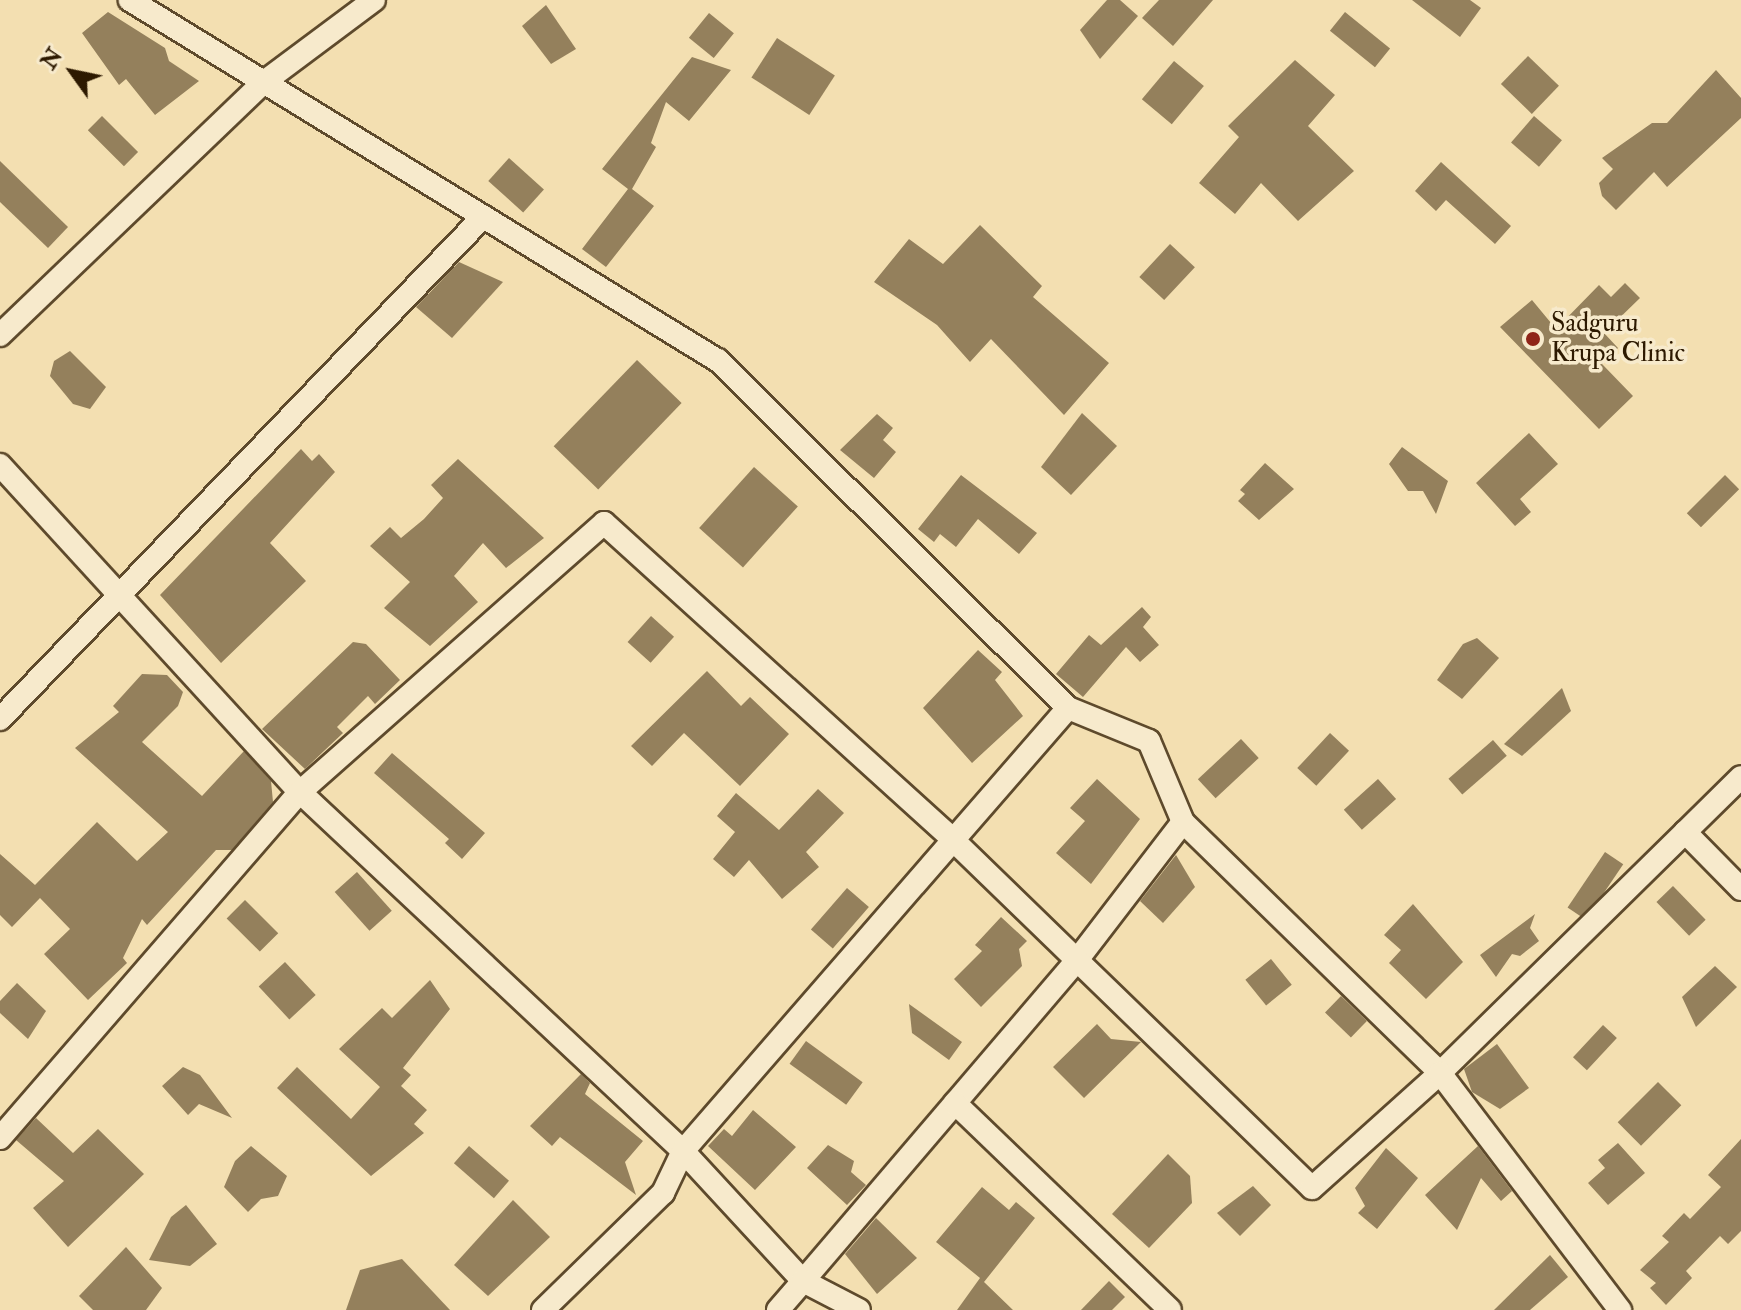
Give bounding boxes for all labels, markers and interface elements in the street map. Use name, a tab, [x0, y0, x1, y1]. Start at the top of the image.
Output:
north arrow	[32, 32, 112, 112]
text: N	[35, 43, 69, 75]
place label: Sadguru Krupa Clinic	[1551, 308, 1685, 370]
marker: Sadguru Krupa Clinic	[1522, 328, 1544, 350]

